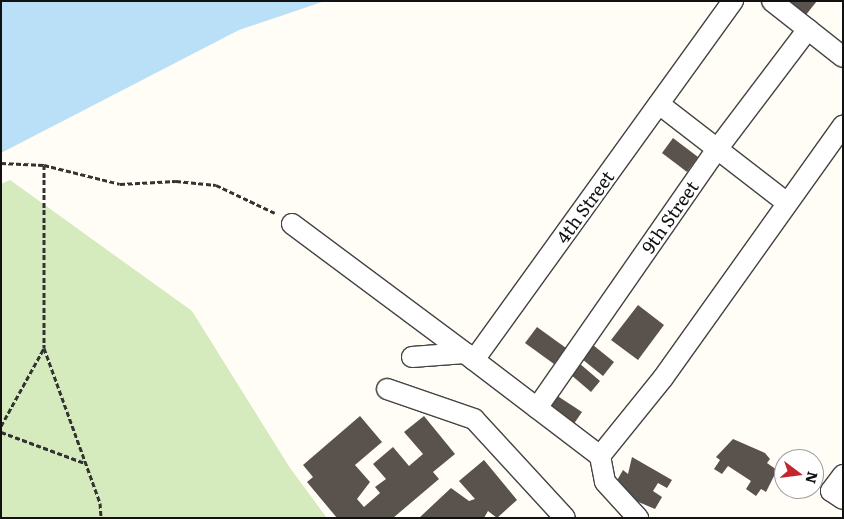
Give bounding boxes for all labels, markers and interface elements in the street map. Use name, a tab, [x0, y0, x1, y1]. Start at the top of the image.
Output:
street label: 4th Street	[552, 167, 618, 247]
street label: 9th Street	[637, 177, 703, 257]
north arrow	[774, 449, 824, 499]
text: N	[801, 469, 824, 486]

